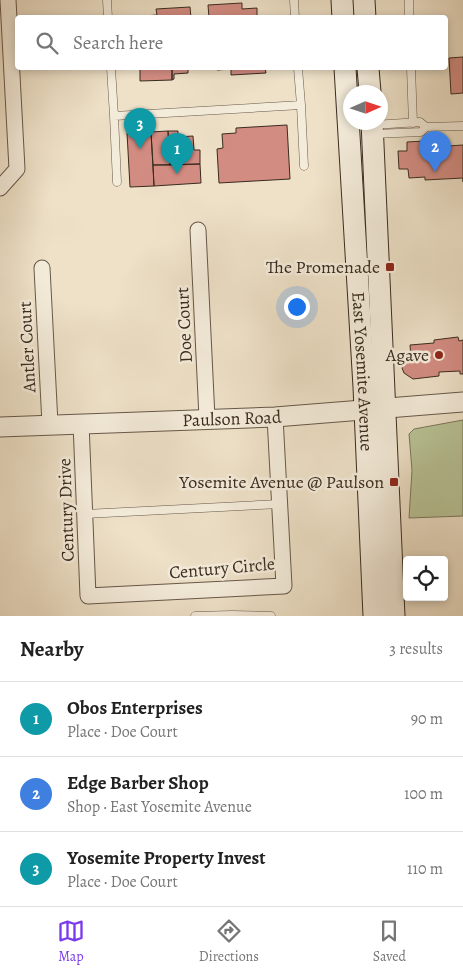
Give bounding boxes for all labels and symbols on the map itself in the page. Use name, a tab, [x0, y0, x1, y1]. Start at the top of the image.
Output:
north arrow	[343, 85, 388, 130]
pin: 3	[124, 108, 156, 149]
pin: 2	[419, 131, 451, 172]
pin: 1	[161, 133, 193, 174]
place label: The Promenade	[266, 255, 380, 279]
marker: The Promenade	[384, 261, 396, 273]
street label: Doe Court	[170, 287, 198, 363]
street label: East Yosemite Avenue	[346, 291, 379, 452]
your location	[284, 294, 310, 320]
street label: Antler Court	[13, 301, 41, 394]
place label: Agave	[385, 343, 429, 367]
marker: Agave	[433, 349, 445, 361]
street label: Paulson Road	[182, 404, 283, 432]
street label: Century Drive	[52, 458, 80, 562]
place label: Yosemite Avenue @ Paulson	[178, 470, 384, 494]
marker: Yosemite Avenue @ Paulson	[388, 476, 400, 488]
street label: Century Circle	[168, 551, 276, 585]

